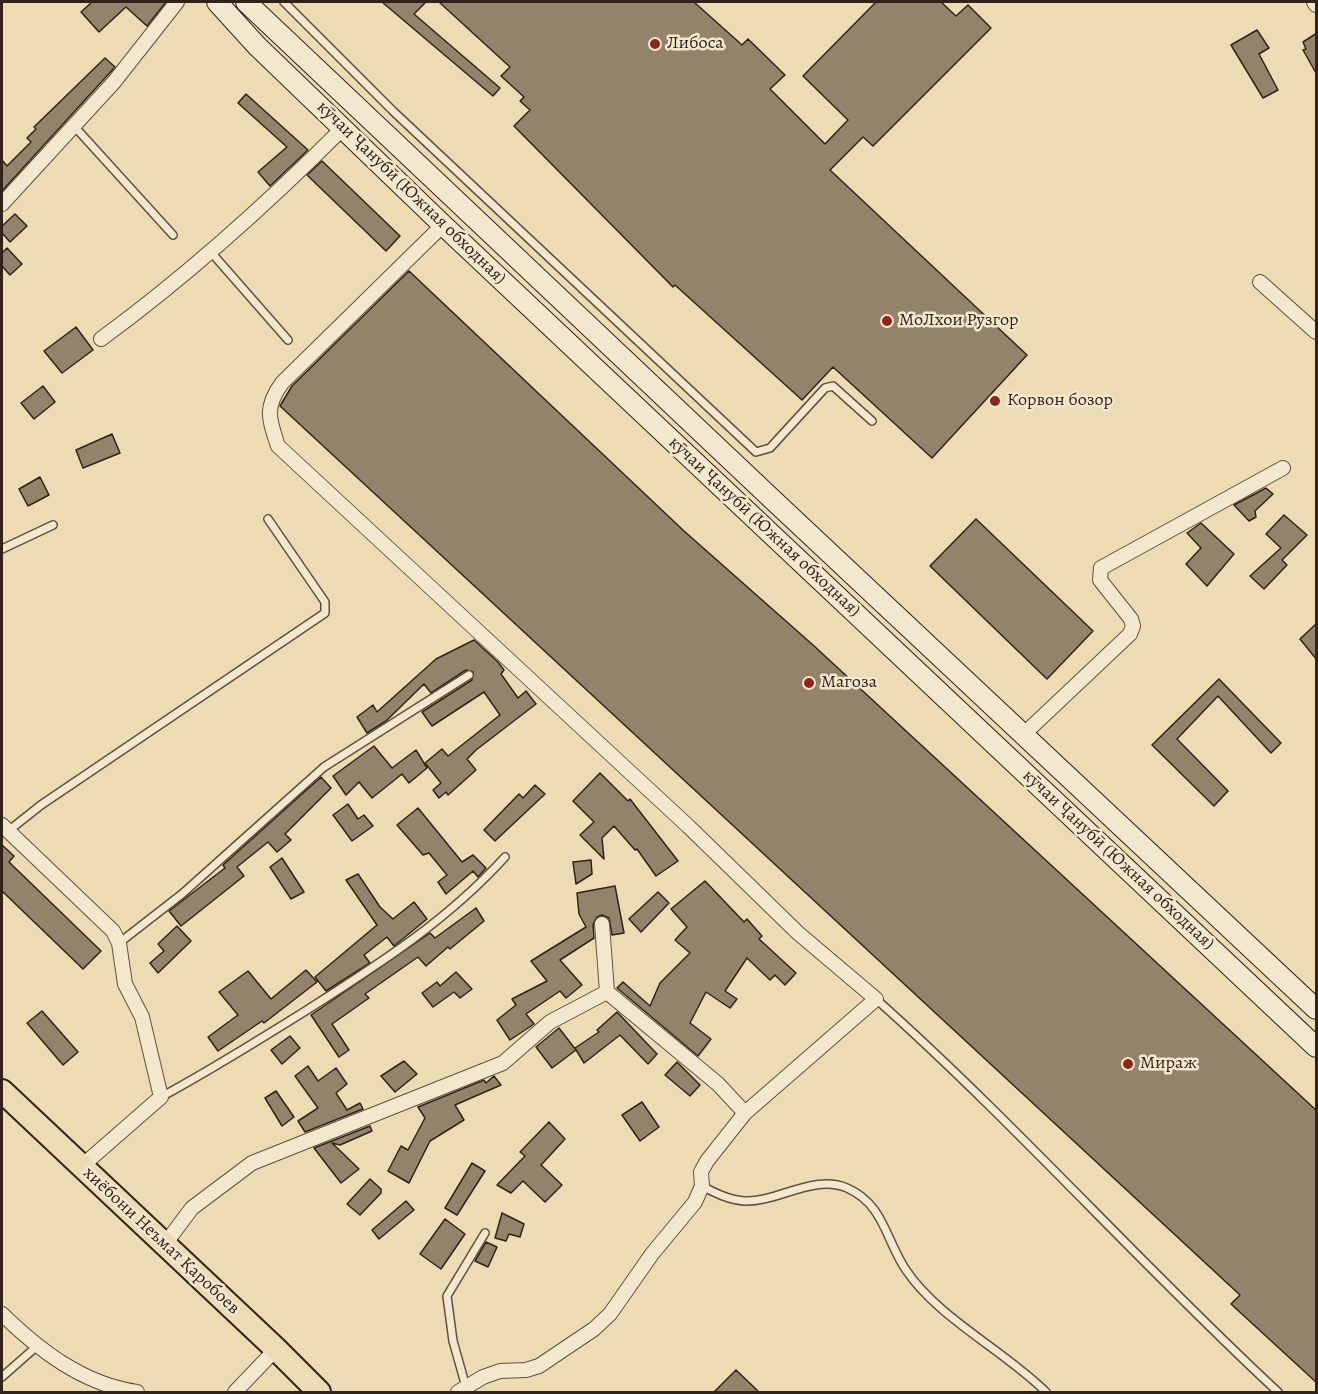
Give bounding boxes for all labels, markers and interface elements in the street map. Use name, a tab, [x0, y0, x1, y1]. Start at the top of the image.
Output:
place label: Либоса	[667, 33, 724, 55]
marker: Либоса	[648, 37, 662, 51]
street label: кӯчаи Ҷанубӣ (Южная обходная)	[312, 97, 510, 289]
place label: МоЛхои Рузгор	[899, 310, 1018, 332]
marker: МоЛхои Рузгор	[880, 314, 894, 328]
place label: Корвон бозор	[1007, 390, 1113, 412]
marker: Корвон бозор	[988, 394, 1002, 408]
street label: кӯчаи Ҷанубӣ (Южная обходная)	[664, 432, 864, 622]
place label: Магоза	[821, 672, 877, 694]
marker: Магоза	[802, 676, 816, 690]
street label: кӯчаи Ҷанубӣ (Южная обходная)	[1018, 765, 1218, 955]
place label: Мираж	[1140, 1053, 1197, 1075]
marker: Мираж	[1121, 1057, 1135, 1071]
street label: хиёбони Неъмат Қаробоев	[78, 1163, 244, 1319]

